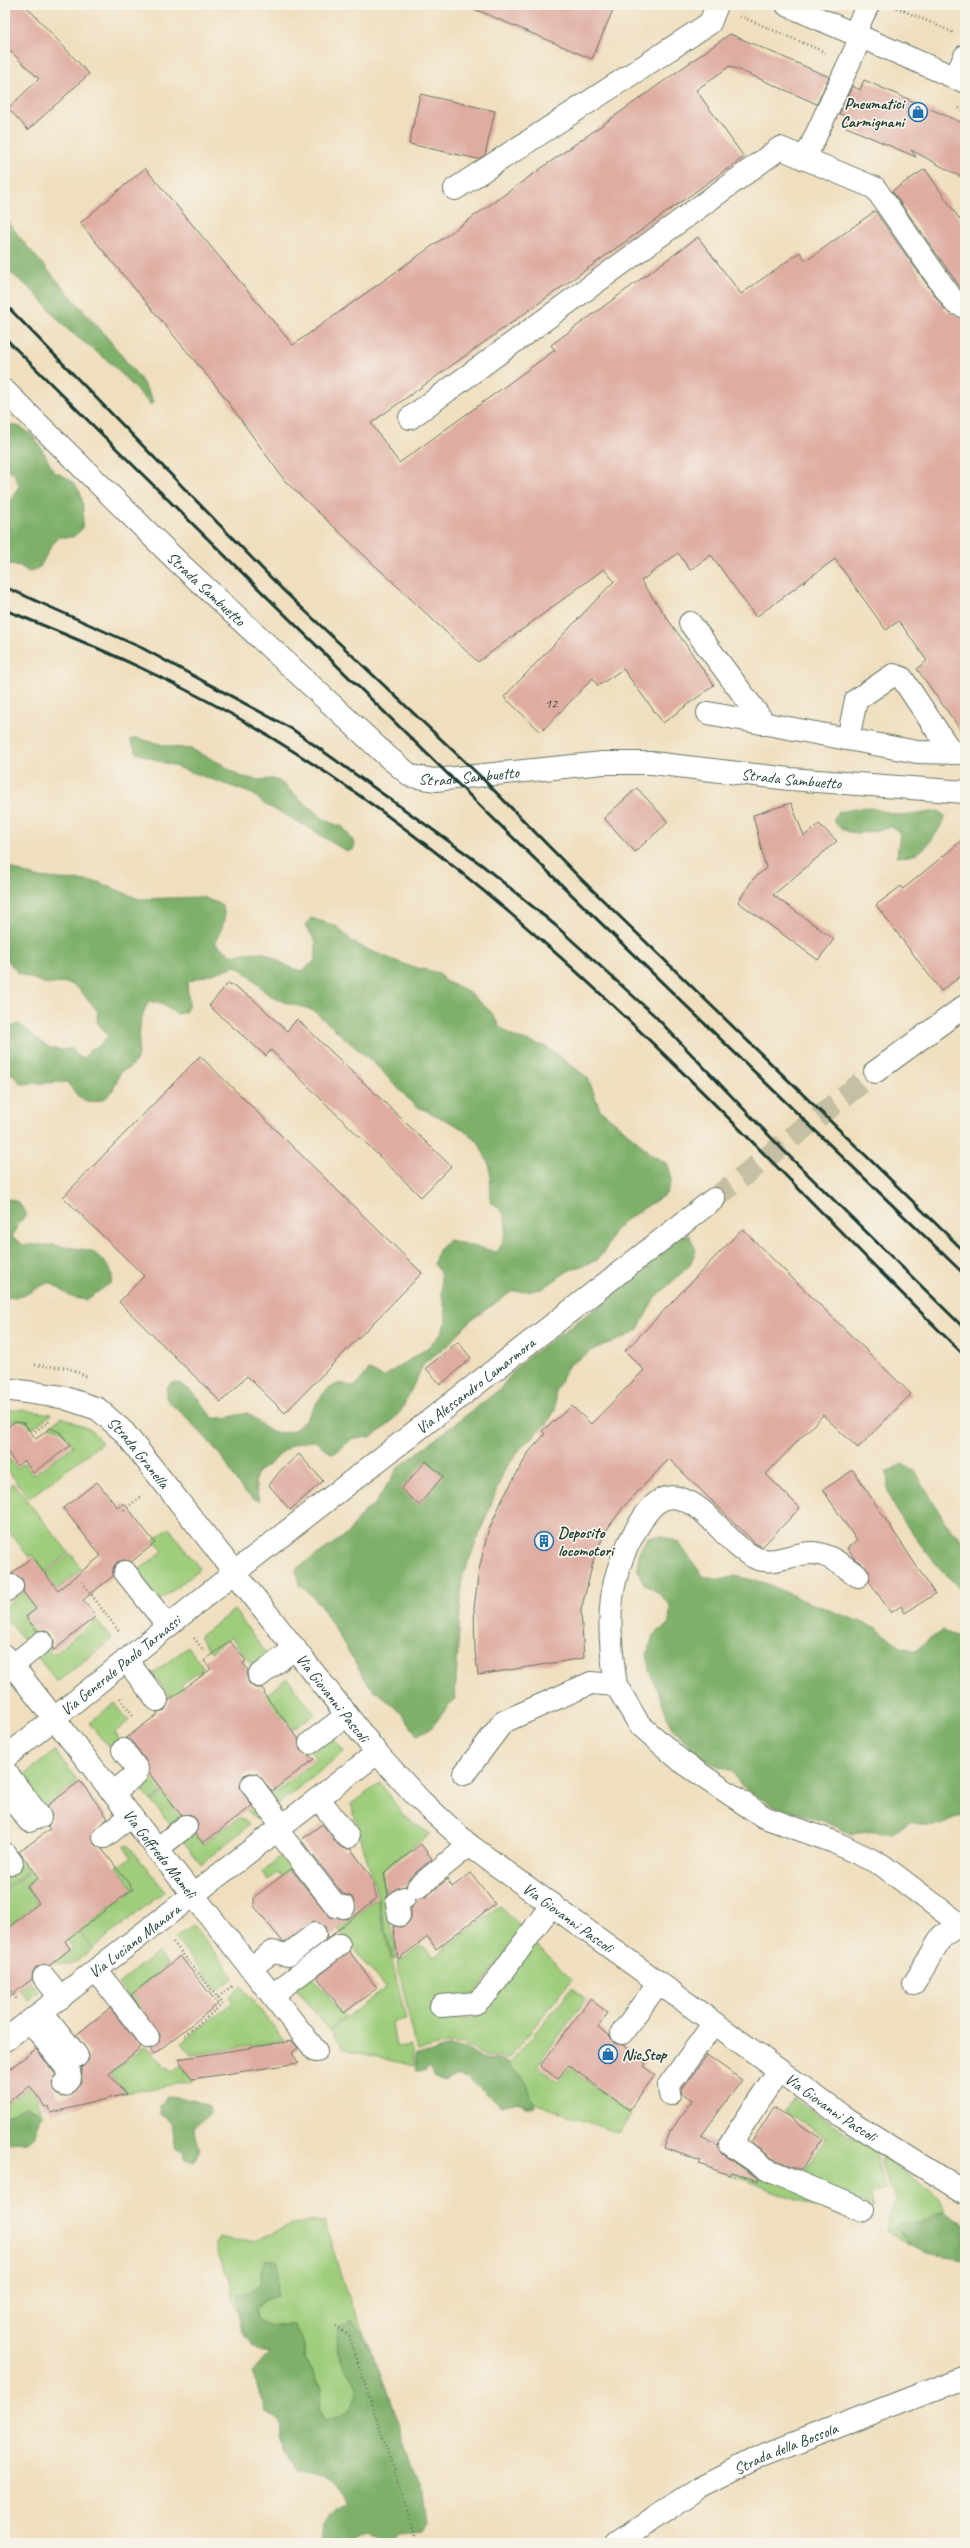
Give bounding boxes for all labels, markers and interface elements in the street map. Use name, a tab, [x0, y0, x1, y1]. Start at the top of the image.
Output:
place label: Pneumatici Carmignani	[840, 94, 906, 132]
shop icon: Pneumatici Carmignani	[907, 101, 929, 123]
street label: Strada Sambuetto	[162, 548, 250, 631]
house number: 12	[545, 695, 559, 712]
street label: Strada Sambuetto	[417, 762, 521, 791]
street label: Strada Sambuetto	[740, 764, 843, 794]
street label: Via Alessandro Lamarmora	[412, 1332, 540, 1439]
street label: Strada Granella	[103, 1413, 174, 1494]
place label: Deposito locomotori	[558, 1523, 615, 1561]
building icon: Deposito locomotori	[533, 1530, 555, 1552]
street label: Via Generale Paolo Tarnassi	[57, 1610, 186, 1720]
street label: Via Giovanni Pascoli	[291, 1650, 375, 1748]
street label: Via Goffredo Mameli	[118, 1805, 202, 1904]
street label: Via Giovanni Pascoli	[519, 1878, 619, 1959]
street label: Via Luciano Manara	[85, 1899, 186, 1983]
shop icon: NicStop	[597, 2043, 619, 2065]
place label: NicStop	[622, 2045, 668, 2065]
street label: Via Giovanni Pascoli	[781, 2069, 882, 2147]
street label: Strada della Bossola	[730, 2418, 842, 2480]

